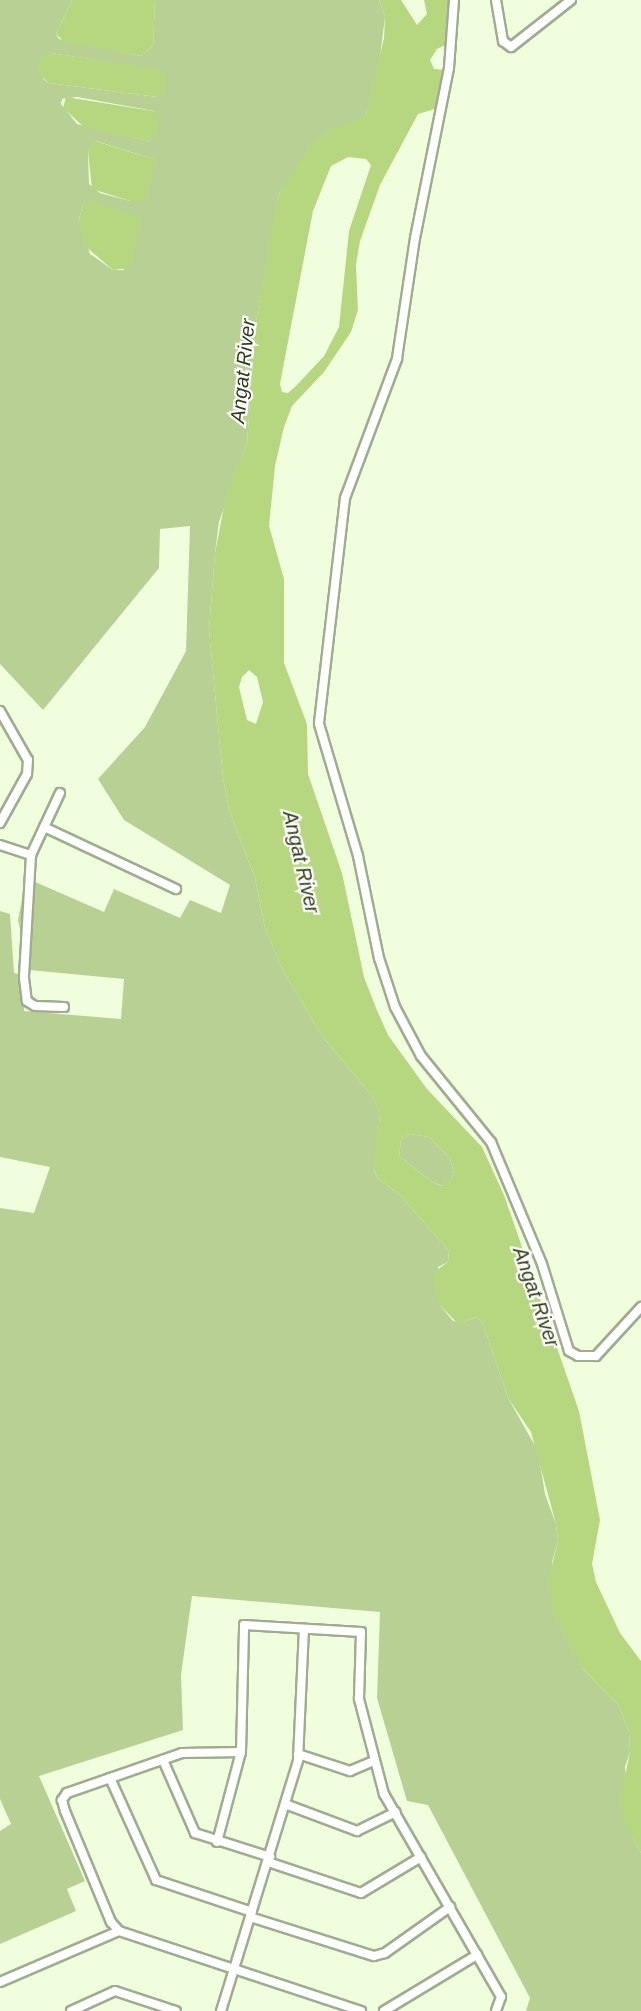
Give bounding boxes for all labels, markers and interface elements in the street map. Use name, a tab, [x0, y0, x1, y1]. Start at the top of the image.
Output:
water label: Angat River	[226, 318, 260, 424]
water label: Angat River	[278, 808, 324, 916]
water label: Angat River	[508, 1244, 564, 1350]

